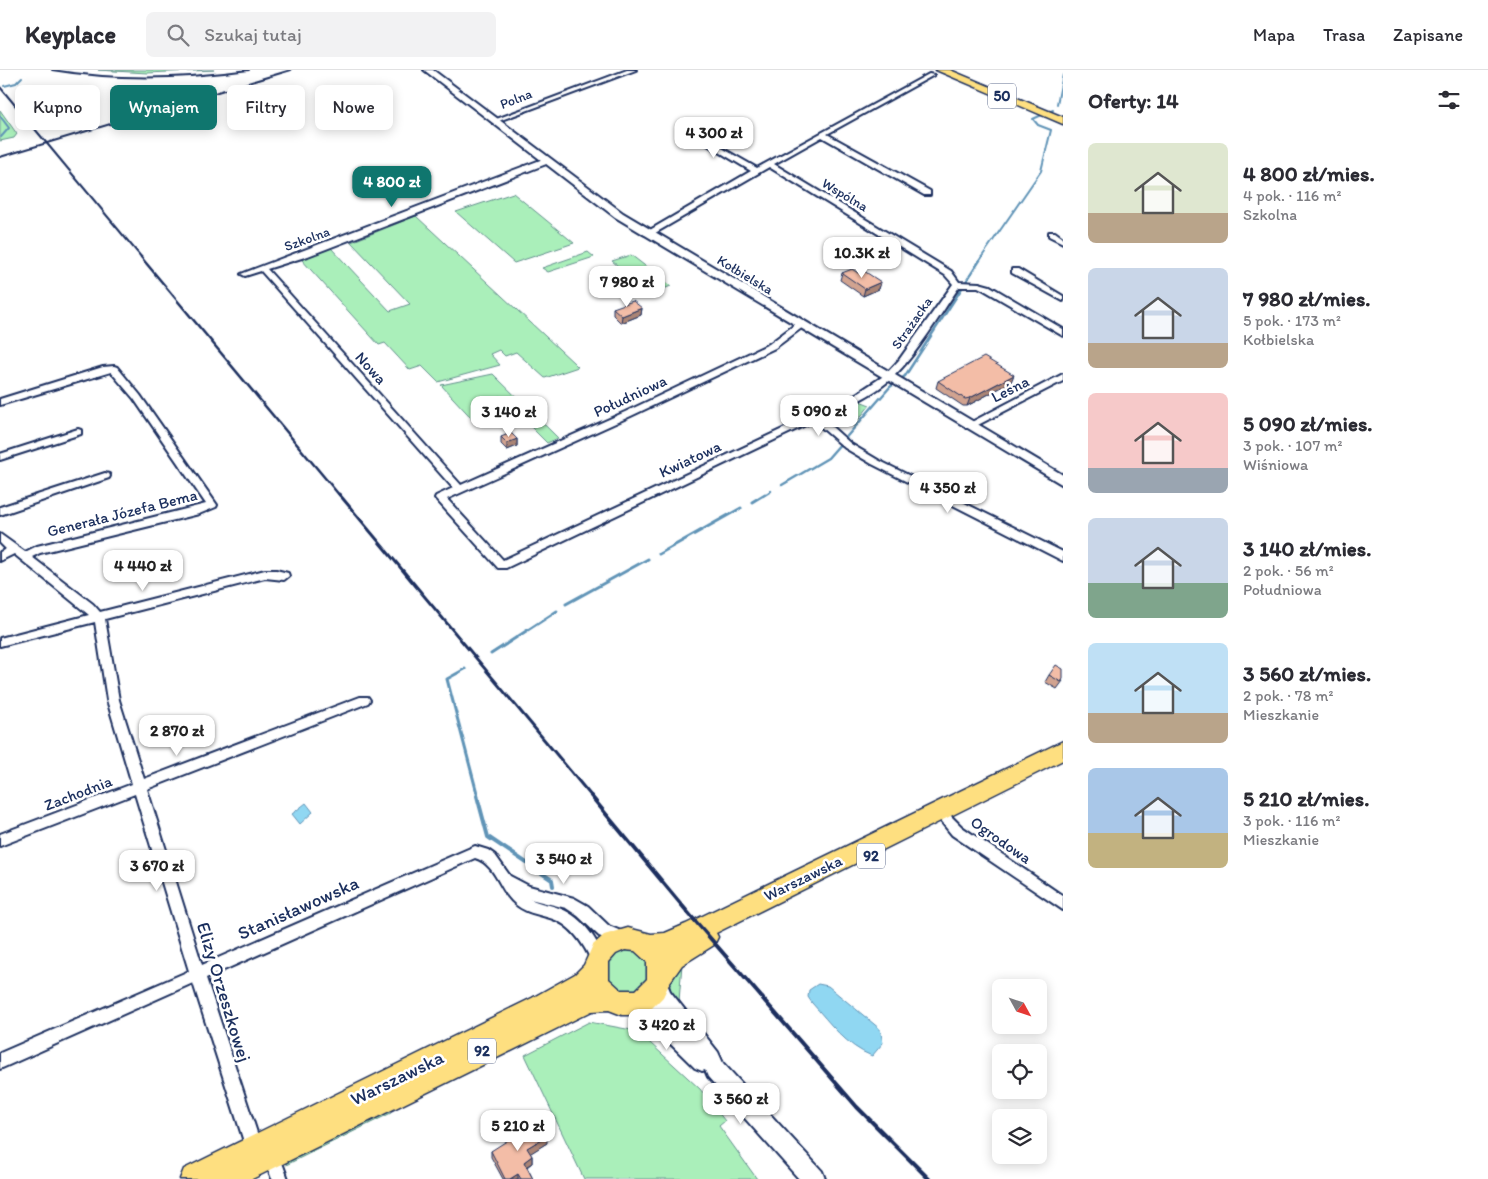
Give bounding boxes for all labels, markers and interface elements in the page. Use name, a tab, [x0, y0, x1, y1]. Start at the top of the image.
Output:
search box	[146, 12, 496, 57]
text: Keyplace	[25, 20, 116, 49]
icon: search	[164, 21, 192, 49]
text: Szukaj tutaj	[204, 23, 302, 46]
text: Mapa	[1253, 24, 1295, 46]
text: Trasa	[1323, 24, 1365, 46]
text: Zapisane	[1393, 24, 1463, 46]
road number: 50	[988, 84, 1016, 108]
chip: Kupno	[15, 85, 100, 130]
chip: Wynajem	[110, 85, 217, 130]
chip: Filtry	[227, 85, 305, 130]
chip: Nowe	[315, 85, 393, 130]
street label: Polna	[498, 85, 535, 113]
icon: filters	[1435, 86, 1463, 114]
text: Oferty: 14	[1088, 88, 1179, 113]
pin: 4 300 zł	[662, 116, 766, 159]
text: 4 300 zł	[685, 123, 743, 142]
text: 4 800 zł/mies.	[1243, 161, 1375, 186]
icon: home	[1128, 163, 1188, 223]
pin: 4 800 zł	[340, 166, 444, 208]
text: 4 800 zł	[363, 172, 421, 191]
street label: Wspólna	[819, 175, 872, 216]
text: 4 pok. · 116 m²	[1243, 186, 1341, 205]
text: Szkolna	[1243, 205, 1297, 224]
street label: Szkolna	[282, 223, 332, 255]
pin: 10.3K zł	[810, 236, 914, 279]
text: 10.3K zł	[834, 243, 890, 262]
street label: Kołbielska	[714, 252, 777, 299]
pin: 7 980 zł	[575, 266, 679, 308]
text: 7 980 zł	[600, 272, 654, 291]
text: 7 980 zł/mies.	[1243, 286, 1370, 311]
icon: home	[1128, 288, 1188, 348]
street label: Strażacka	[888, 293, 937, 353]
text: 5 pok. · 173 m²	[1243, 311, 1341, 330]
text: Kołbielska	[1243, 330, 1314, 349]
street label: Nowa	[351, 348, 391, 388]
street label: Południowa	[590, 371, 670, 421]
street label: Leśna	[988, 371, 1032, 406]
pin: 5 090 zł	[767, 394, 871, 437]
pin: 3 140 zł	[457, 396, 561, 438]
text: 5 090 zł	[791, 401, 847, 420]
text: 3 140 zł	[482, 402, 536, 421]
text: 5 090 zł/mies.	[1243, 411, 1372, 436]
icon: home	[1128, 413, 1188, 473]
street label: Kwiatowa	[656, 436, 725, 482]
text: 3 pok. · 107 m²	[1243, 436, 1342, 455]
text: Wiśniowa	[1243, 455, 1308, 474]
pin: 4 350 zł	[896, 472, 1000, 514]
text: 4 350 zł	[920, 478, 976, 497]
street label: Generała Józefa Bema	[45, 485, 199, 541]
text: 3 140 zł/mies.	[1243, 536, 1371, 561]
icon: home	[1128, 538, 1188, 598]
pin: 4 440 zł	[91, 550, 195, 592]
text: 4 440 zł	[114, 556, 172, 575]
text: 2 pok. · 56 m²	[1243, 561, 1334, 580]
text: Południowa	[1243, 580, 1322, 599]
text: 3 560 zł/mies.	[1243, 661, 1371, 686]
icon: home	[1128, 663, 1188, 723]
text: 2 pok. · 78 m²	[1243, 686, 1334, 705]
text: Mieszkanie	[1243, 705, 1319, 724]
pin: 2 870 zł	[125, 714, 229, 757]
text: 2 870 zł	[150, 721, 204, 740]
street label: Zachodnia	[41, 771, 115, 815]
text: 5 210 zł/mies.	[1243, 786, 1369, 811]
icon: home	[1128, 788, 1188, 848]
text: 3 pok. · 116 m²	[1243, 811, 1340, 830]
street label: Ogrodowa	[967, 812, 1036, 868]
text: Mieszkanie	[1243, 830, 1319, 849]
pin: 3 540 zł	[512, 842, 616, 885]
road number: 92	[857, 844, 885, 868]
text: 3 540 zł	[536, 849, 592, 868]
pin: 3 670 zł	[105, 850, 209, 892]
street label: Warszawska	[761, 851, 846, 905]
text: 3 670 zł	[130, 856, 184, 875]
street label: Stanisławowska	[234, 871, 362, 945]
street label: Elizy Orzeszkowej	[192, 919, 256, 1065]
north arrow	[992, 979, 1048, 1034]
map controls	[992, 979, 1047, 1164]
pin: 3 420 zł	[615, 1008, 719, 1051]
text: 3 420 zł	[639, 1015, 695, 1034]
road number: 92	[468, 1038, 496, 1064]
button: locate	[992, 1044, 1047, 1099]
street label: Warszawska	[347, 1046, 447, 1110]
pin: 3 560 zł	[689, 1082, 793, 1125]
text: 3 560 zł	[714, 1089, 768, 1108]
button: layers	[992, 1109, 1047, 1164]
pin: 5 210 zł	[466, 1110, 570, 1152]
text: 5 210 zł	[491, 1116, 545, 1135]

